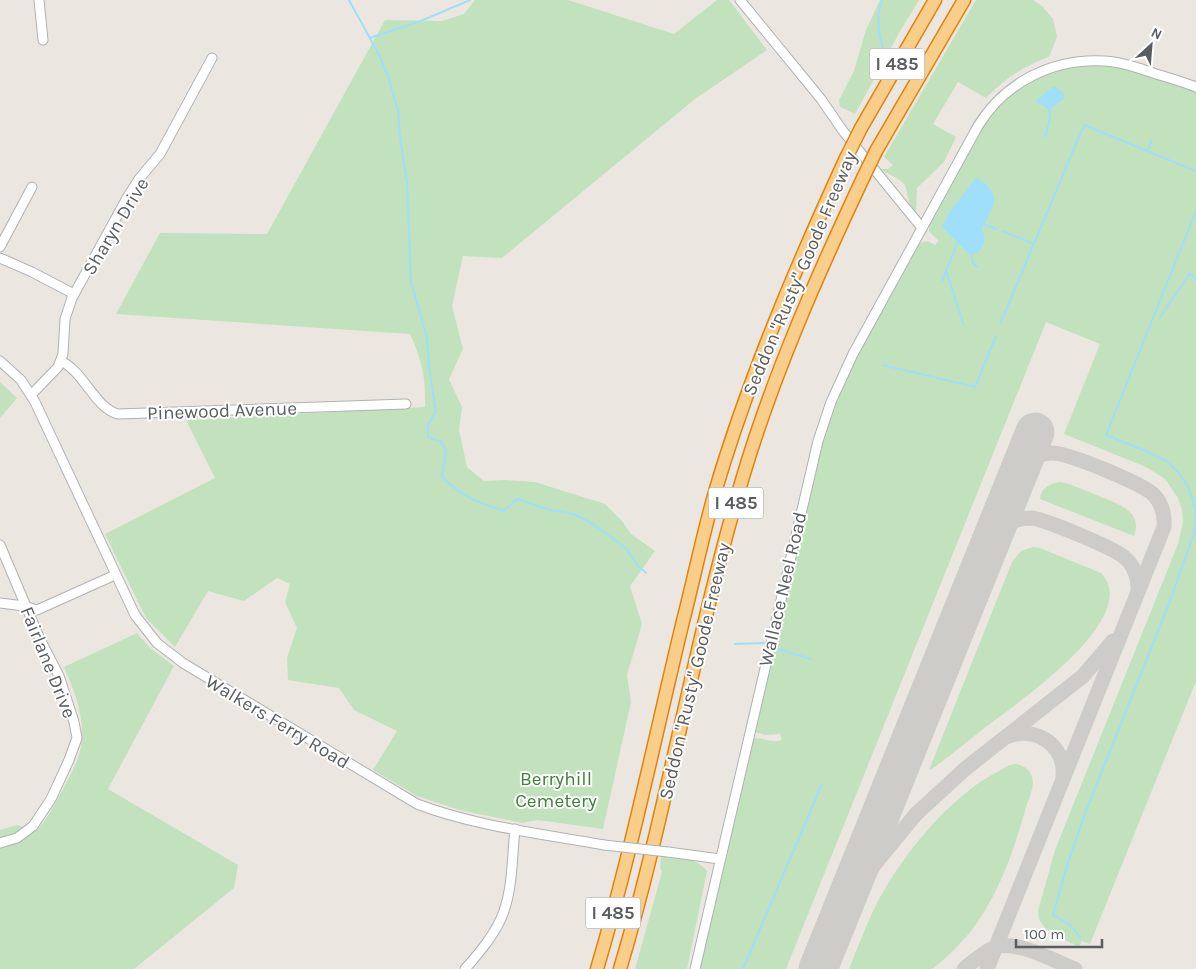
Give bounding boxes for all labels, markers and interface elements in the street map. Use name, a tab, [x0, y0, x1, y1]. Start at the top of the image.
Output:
north arrow	[1126, 20, 1176, 70]
text: N	[1148, 24, 1165, 44]
road number: I 485	[870, 49, 924, 80]
street label: Seddon "Rusty" Goode Freeway	[738, 148, 862, 399]
street label: Sharyn Drive	[78, 174, 153, 279]
street label: Pinewood Avenue	[147, 397, 297, 425]
road number: I 485	[708, 488, 764, 518]
street label: Wallace Neel Road	[754, 510, 811, 669]
street label: Seddon "Rusty" Goode Freeway	[655, 540, 735, 802]
street label: Fairlane Drive	[16, 603, 80, 721]
street label: Walkers Ferry Road	[202, 670, 353, 774]
park label: Berryhill Cemetery	[515, 768, 597, 812]
road number: I 485	[586, 898, 640, 928]
scale bar	[1016, 916, 1102, 948]
text: 100 m	[1024, 925, 1064, 943]

